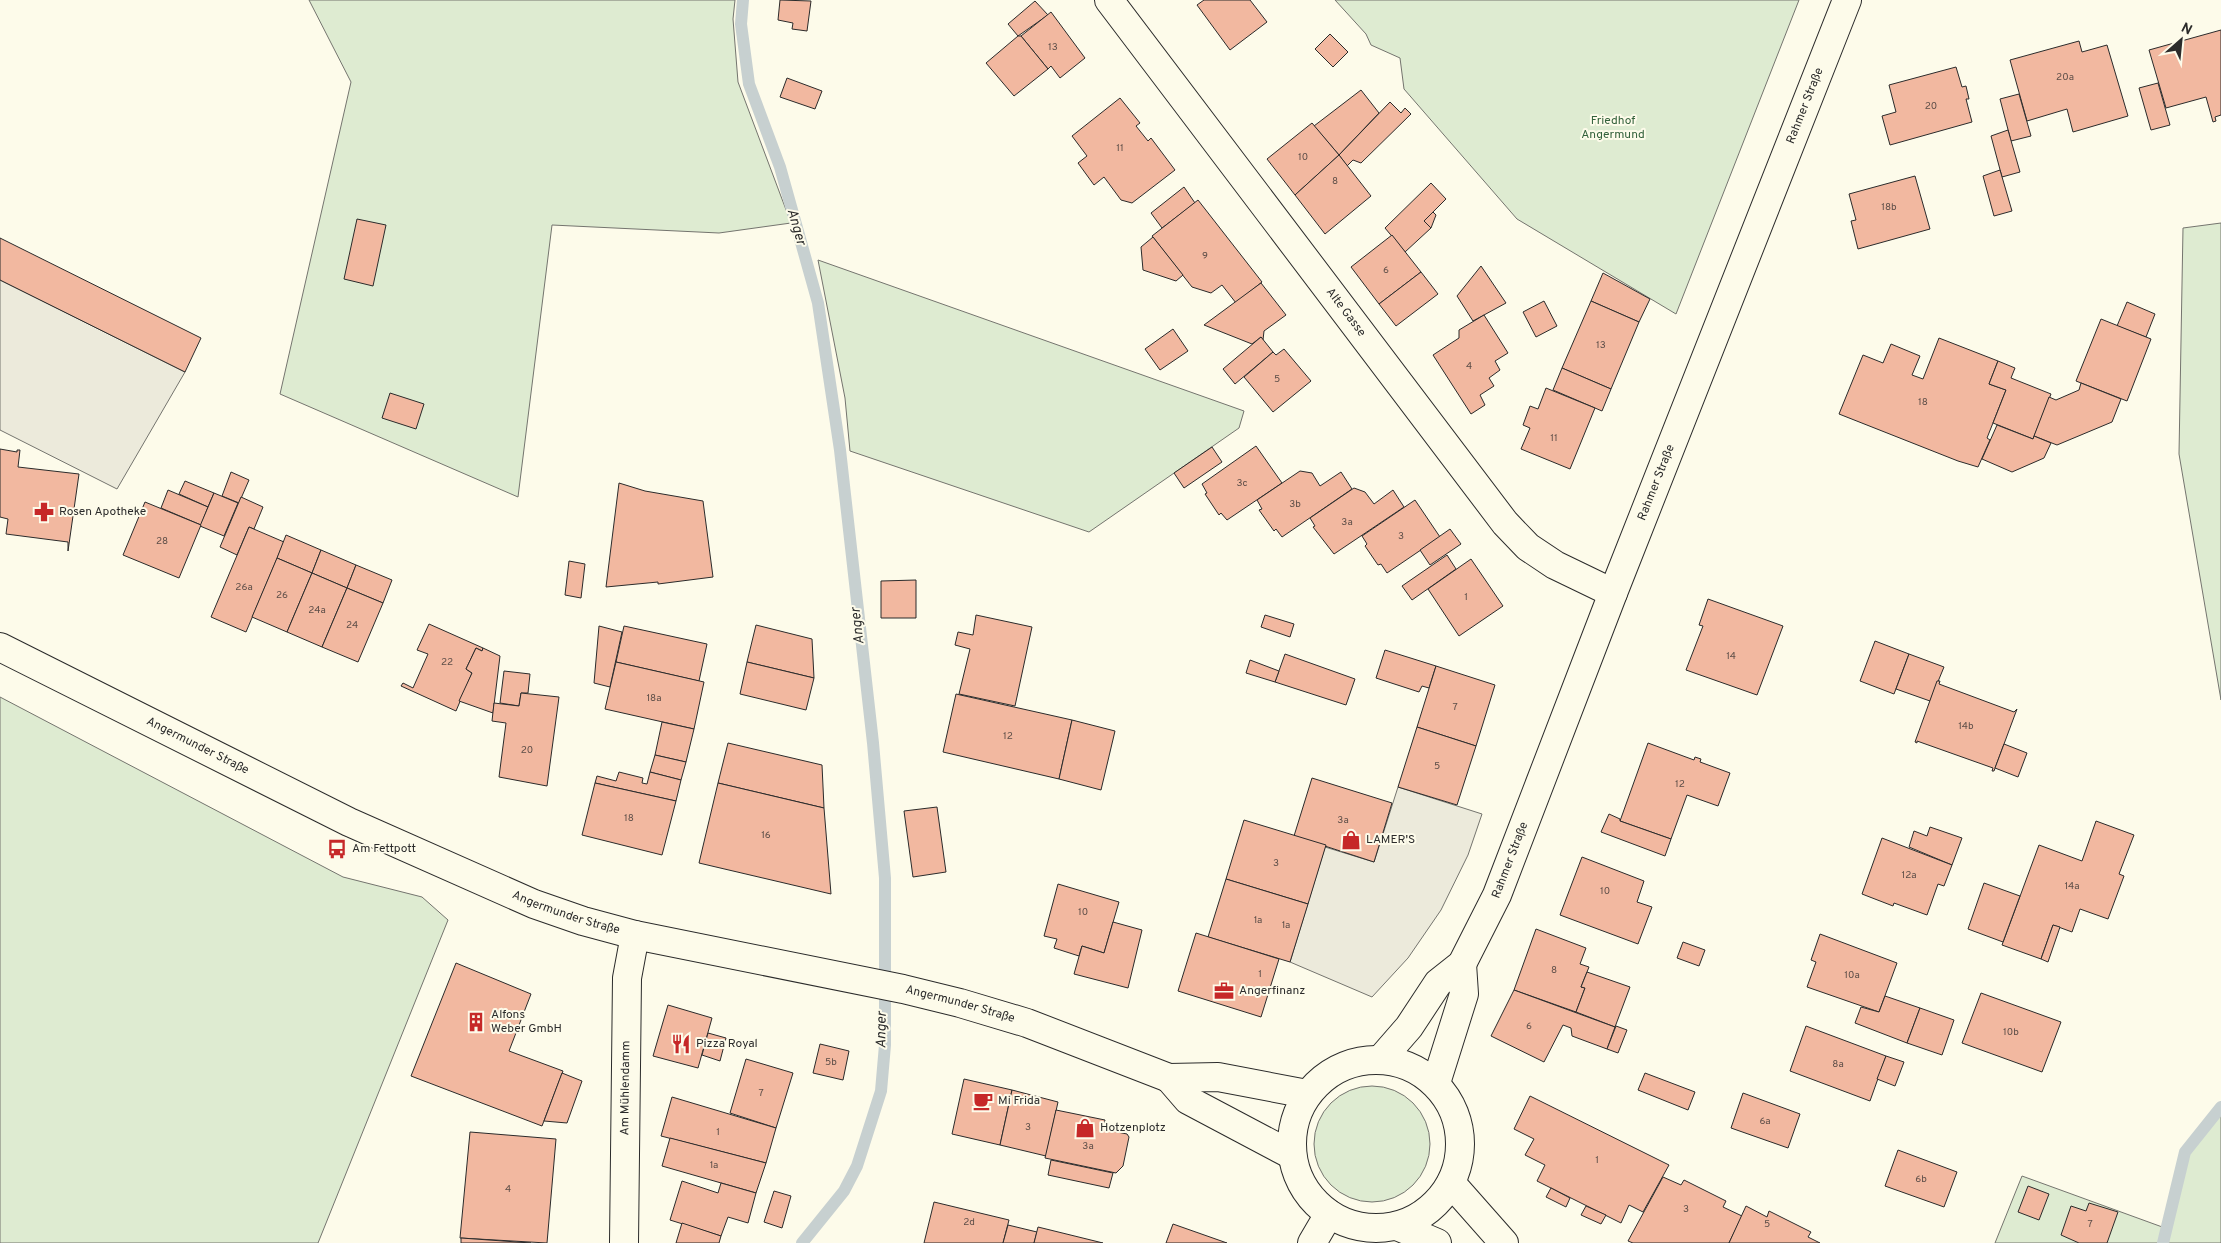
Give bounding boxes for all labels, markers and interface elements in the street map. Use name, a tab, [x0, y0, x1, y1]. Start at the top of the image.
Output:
north arrow	[2156, 15, 2206, 65]
text: N	[2178, 20, 2195, 40]
house number: 13	[1048, 41, 1058, 54]
street label: Rahmer Straße	[1783, 65, 1827, 146]
house number: 20a	[2056, 71, 2074, 84]
house number: 20	[1925, 100, 1937, 113]
park label: Friedhof Angermund	[1581, 113, 1645, 143]
house number: 11	[1116, 142, 1124, 155]
house number: 10	[1298, 151, 1308, 164]
house number: 8	[1332, 175, 1338, 188]
house number: 18b	[1881, 201, 1897, 214]
water label: Anger	[783, 207, 810, 249]
house number: 9	[1202, 250, 1208, 263]
house number: 6	[1383, 264, 1389, 277]
street label: Alte Gasse	[1322, 285, 1369, 340]
house number: 13	[1596, 339, 1606, 352]
house number: 4	[1466, 360, 1472, 373]
house number: 5	[1274, 373, 1280, 386]
house number: 18	[1918, 396, 1928, 409]
house number: 11	[1550, 432, 1558, 445]
street label: Rahmer Straße	[1634, 442, 1679, 523]
house number: 3c	[1236, 477, 1248, 490]
house number: 3b	[1289, 498, 1301, 511]
pharmacy icon: Rosen Apotheke	[33, 501, 55, 523]
place label: Rosen Apotheke	[59, 504, 146, 520]
house number: 3a	[1341, 516, 1353, 529]
house number: 3	[1398, 530, 1404, 543]
house number: 28	[156, 535, 168, 548]
house number: 26a	[235, 581, 253, 594]
house number: 26	[276, 589, 288, 602]
house number: 1	[1464, 591, 1468, 604]
house number: 24a	[308, 604, 326, 617]
water label: Anger	[847, 605, 868, 645]
house number: 24	[346, 619, 358, 632]
house number: 14	[1726, 650, 1736, 663]
house number: 22	[441, 656, 453, 669]
house number: 18a	[646, 692, 662, 705]
house number: 7	[1452, 701, 1458, 714]
street label: Angermunder Straße	[144, 714, 252, 778]
house number: 14b	[1958, 720, 1974, 733]
house number: 12	[1003, 730, 1013, 743]
house number: 20	[521, 744, 533, 757]
house number: 5	[1434, 760, 1440, 773]
house number: 12	[1675, 778, 1685, 791]
house number: 18	[624, 812, 634, 825]
house number: 3a	[1337, 814, 1349, 827]
street label: Rahmer Straße	[1488, 820, 1532, 901]
house number: 16	[761, 829, 771, 842]
shop icon: LAMER'S	[1340, 829, 1362, 851]
place label: LAMER'S	[1366, 832, 1415, 848]
bus stop icon: Am Fettpott	[326, 838, 348, 860]
place label: Am Fettpott	[352, 841, 416, 857]
house number: 3	[1273, 857, 1279, 870]
house number: 12a	[1901, 869, 1917, 882]
house number: 14a	[2064, 880, 2080, 893]
house number: 10	[1600, 885, 1610, 898]
street label: Angermunder Straße	[510, 887, 622, 939]
house number: 10	[1078, 906, 1088, 919]
house number: 1a	[1254, 914, 1262, 927]
house number: 1a	[1282, 919, 1290, 932]
house number: 8	[1551, 964, 1557, 977]
house number: 1	[1258, 968, 1262, 981]
house number: 10a	[1844, 969, 1860, 982]
office icon: Angerfinanz	[1213, 980, 1235, 1002]
street label: Angermunder Straße	[904, 982, 1017, 1027]
place label: Angerfinanz	[1239, 983, 1305, 999]
place label: Alfons Weber GmbH	[491, 1007, 562, 1037]
water label: Anger	[873, 1010, 891, 1049]
building icon: Alfons Weber GmbH	[465, 1011, 487, 1033]
house number: 6	[1526, 1020, 1532, 1033]
house number: 10b	[2003, 1026, 2019, 1039]
restaurant icon: Pizza Royal	[670, 1033, 692, 1055]
place label: Pizza Royal	[696, 1036, 758, 1052]
street label: Am Mühlendamm	[617, 1041, 634, 1135]
house number: 5b	[825, 1056, 837, 1069]
house number: 8a	[1832, 1058, 1844, 1071]
house number: 7	[758, 1087, 764, 1100]
cafe icon: Mi Frida	[972, 1090, 994, 1112]
place label: Mi Frida	[998, 1093, 1040, 1109]
house number: 6a	[1759, 1115, 1771, 1128]
shop icon: Hotzenplotz	[1074, 1117, 1096, 1139]
place label: Hotzenplotz	[1100, 1120, 1166, 1136]
house number: 3	[1025, 1121, 1031, 1134]
house number: 1	[716, 1126, 720, 1139]
house number: 3a	[1082, 1140, 1094, 1153]
house number: 1	[1595, 1154, 1599, 1167]
house number: 1a	[710, 1159, 718, 1172]
house number: 6b	[1915, 1173, 1927, 1186]
house number: 4	[505, 1183, 511, 1196]
house number: 3	[1683, 1203, 1689, 1216]
house number: 2d	[963, 1216, 975, 1229]
house number: 5	[1764, 1218, 1770, 1231]
house number: 7	[2087, 1218, 2093, 1231]

